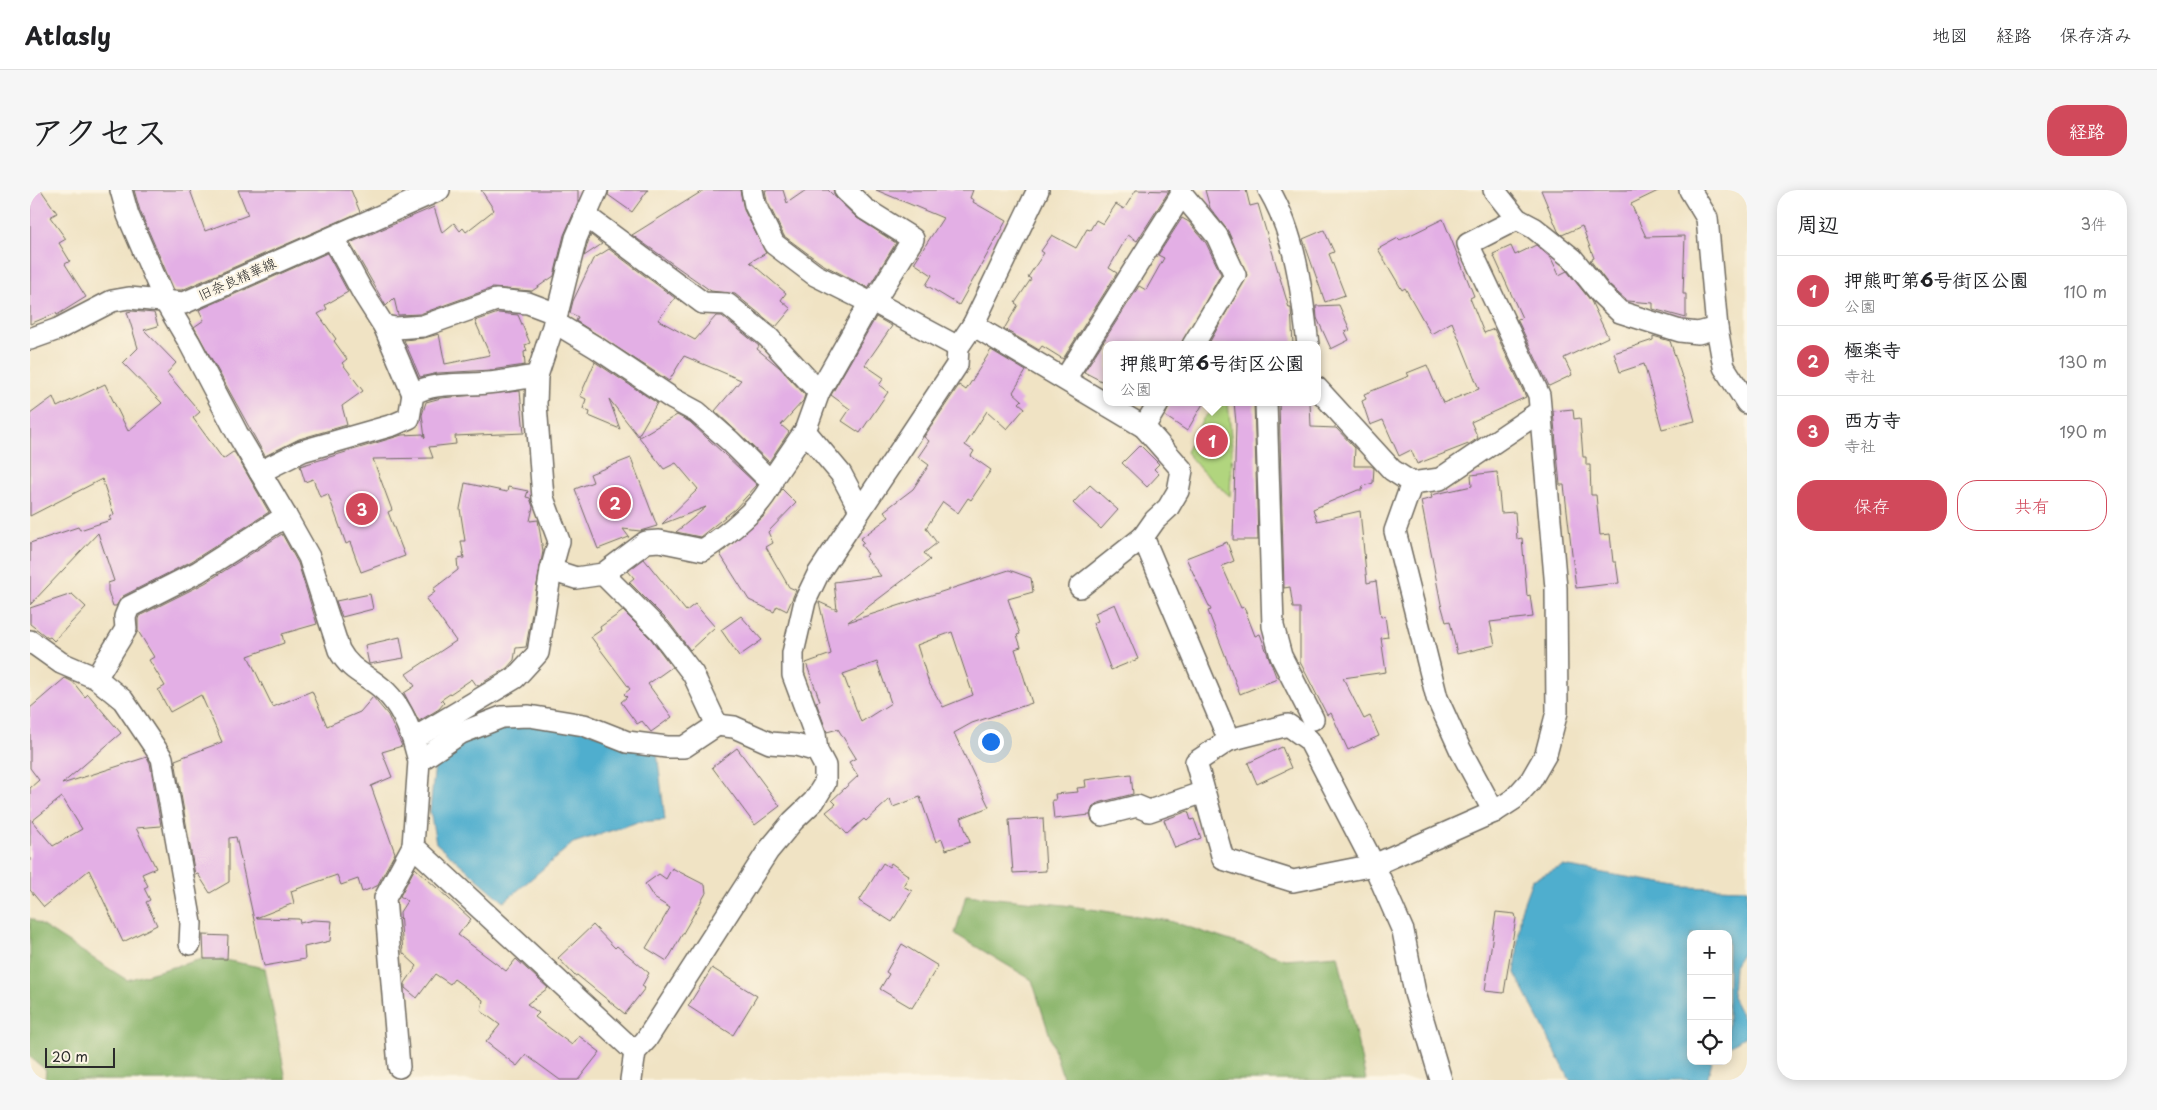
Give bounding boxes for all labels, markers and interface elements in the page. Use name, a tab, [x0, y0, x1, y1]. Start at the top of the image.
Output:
text: Atlasly	[25, 17, 111, 53]
text: 地図	[1932, 21, 1968, 48]
text: 経路	[1996, 21, 2032, 48]
text: 保存済み	[2060, 21, 2132, 48]
text: アクセス	[30, 104, 168, 157]
button: 経路	[2047, 105, 2127, 156]
text: 周辺	[1797, 207, 1839, 239]
text: 3件	[2080, 211, 2107, 235]
street label: 旧奈良精華線	[194, 252, 279, 305]
text: 押熊町第6号街区公園	[1844, 265, 2028, 293]
text: 1	[1809, 279, 1817, 303]
text: 110 m	[2064, 279, 2107, 303]
text: 公園	[1844, 293, 1876, 317]
text: 極楽寺	[1844, 335, 1901, 363]
popup	[1103, 341, 1321, 406]
text: 押熊町第6号街区公園	[1120, 348, 1304, 376]
text: 2	[1807, 349, 1819, 373]
text: 130 m	[2059, 349, 2107, 373]
text: 寺社	[1844, 363, 1876, 387]
text: 公園	[1120, 376, 1152, 400]
text: 西方寺	[1844, 405, 1901, 433]
text: 3	[1808, 419, 1818, 443]
text: 190 m	[2059, 419, 2107, 443]
pin: 1	[1196, 422, 1228, 460]
text: 寺社	[1844, 433, 1876, 457]
button: 保存	[1797, 480, 1947, 531]
button: 共有	[1957, 480, 2107, 531]
pin: 2	[599, 484, 631, 522]
pin: 3	[346, 490, 378, 528]
your location	[978, 729, 1004, 755]
map controls	[1687, 930, 1732, 1065]
button: +	[1687, 930, 1732, 975]
button: −	[1687, 975, 1732, 1020]
button: locate	[1687, 1020, 1732, 1065]
scale bar	[45, 1045, 115, 1068]
text: 20 m	[52, 1046, 88, 1067]

